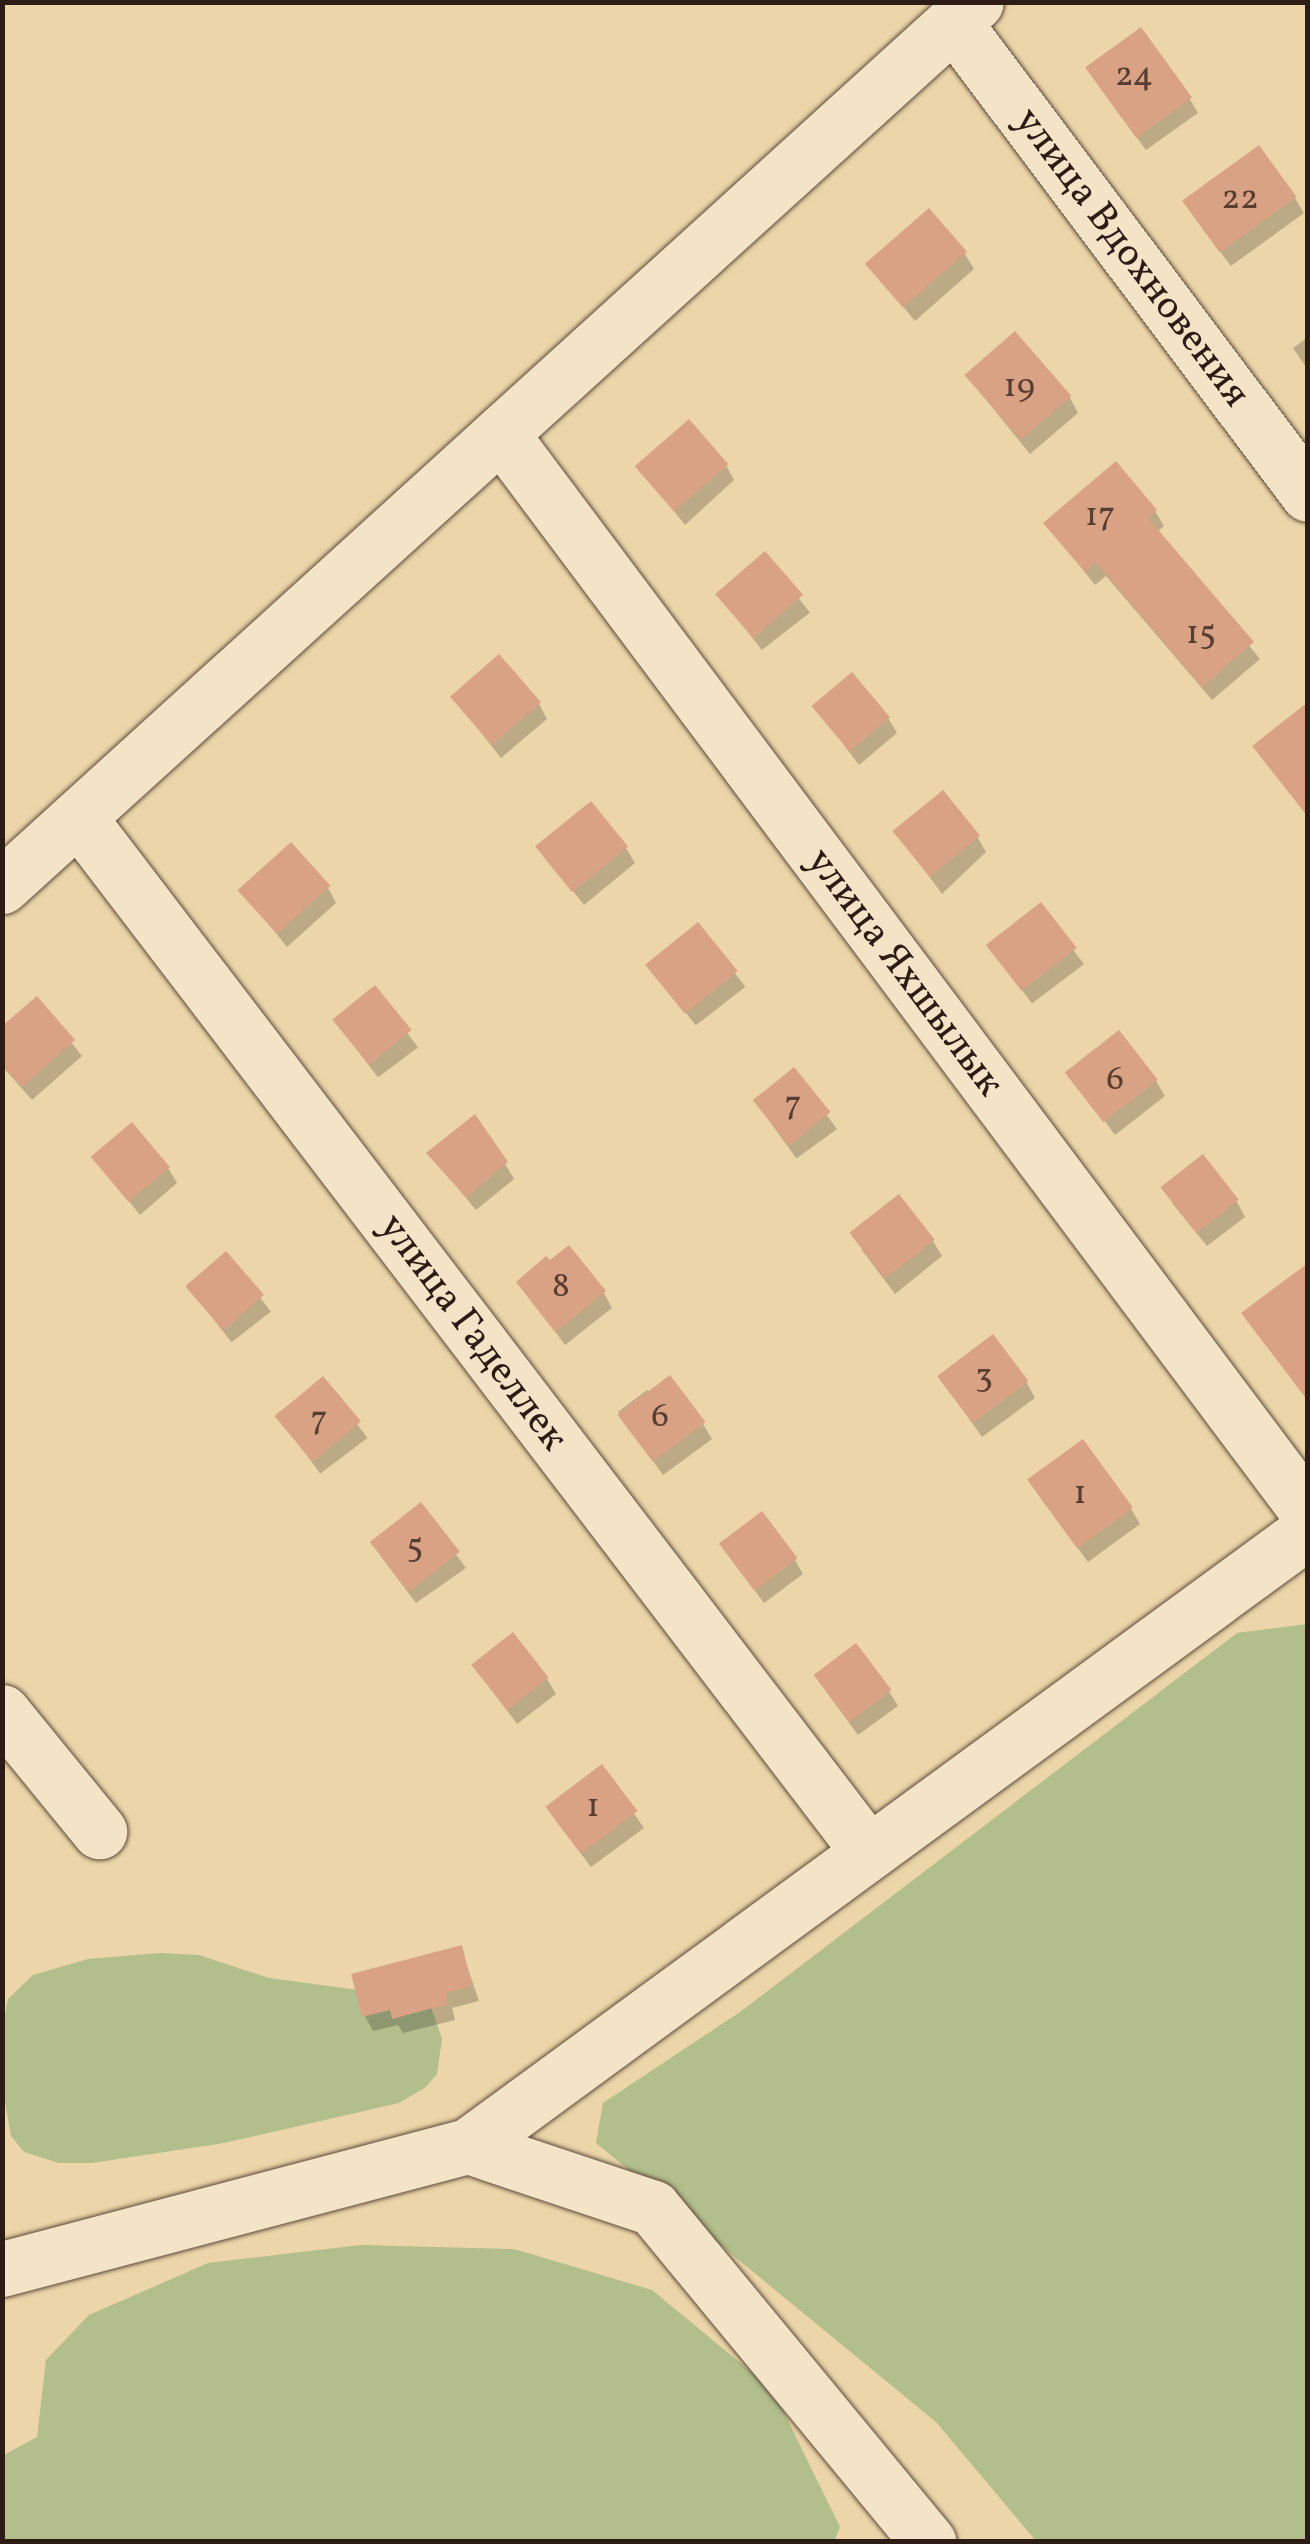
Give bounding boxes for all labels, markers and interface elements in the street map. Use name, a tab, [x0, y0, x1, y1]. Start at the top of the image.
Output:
house number: 24	[1115, 55, 1153, 97]
street label: улица Вдохновения	[1003, 99, 1259, 417]
house number: 22	[1221, 178, 1259, 220]
house number: 19	[1003, 366, 1035, 408]
house number: 17	[1085, 495, 1115, 537]
house number: 15	[1186, 613, 1216, 655]
street label: улица Яхшылык	[795, 839, 1013, 1107]
house number: 6	[1106, 1059, 1124, 1101]
house number: 7	[785, 1084, 801, 1126]
street label: улица Гаделлек	[367, 1205, 577, 1461]
house number: 8	[552, 1266, 570, 1308]
house number: 3	[975, 1356, 993, 1398]
house number: 6	[651, 1396, 669, 1438]
house number: 7	[311, 1399, 327, 1441]
house number: 1	[1073, 1473, 1087, 1515]
house number: 5	[407, 1526, 423, 1568]
house number: 1	[586, 1786, 600, 1828]

